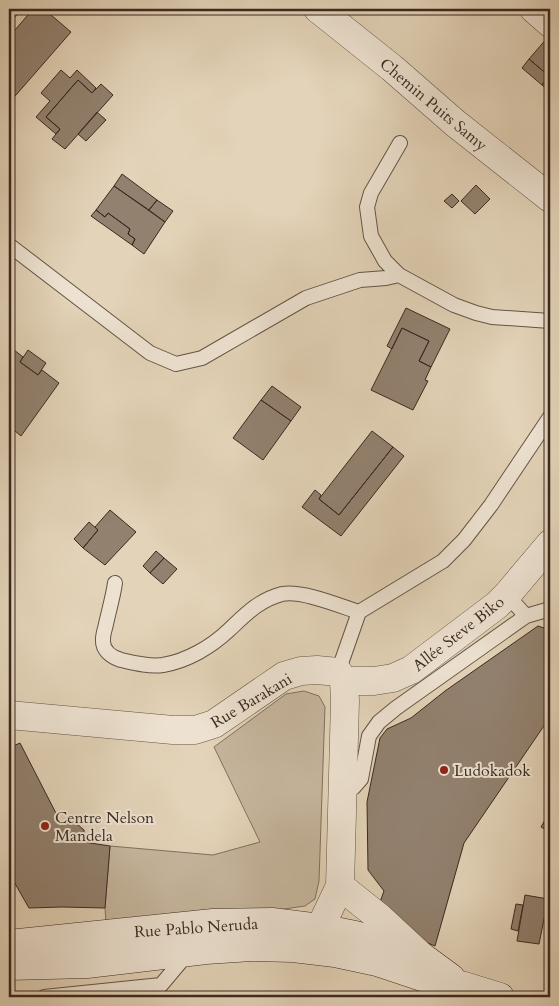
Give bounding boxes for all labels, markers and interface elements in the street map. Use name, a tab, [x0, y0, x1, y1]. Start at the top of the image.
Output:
street label: Chemin Puits Samy	[375, 53, 492, 157]
street label: Allée Steve Biko	[408, 591, 509, 677]
street label: Rue Barakani	[207, 668, 297, 734]
place label: Ludokadok	[454, 760, 531, 782]
marker: Ludokadok	[438, 764, 450, 776]
place label: Centre Nelson Mandela	[55, 807, 154, 847]
marker: Centre Nelson Mandela	[39, 820, 51, 832]
street label: Rue Pablo Neruda	[133, 913, 259, 943]

